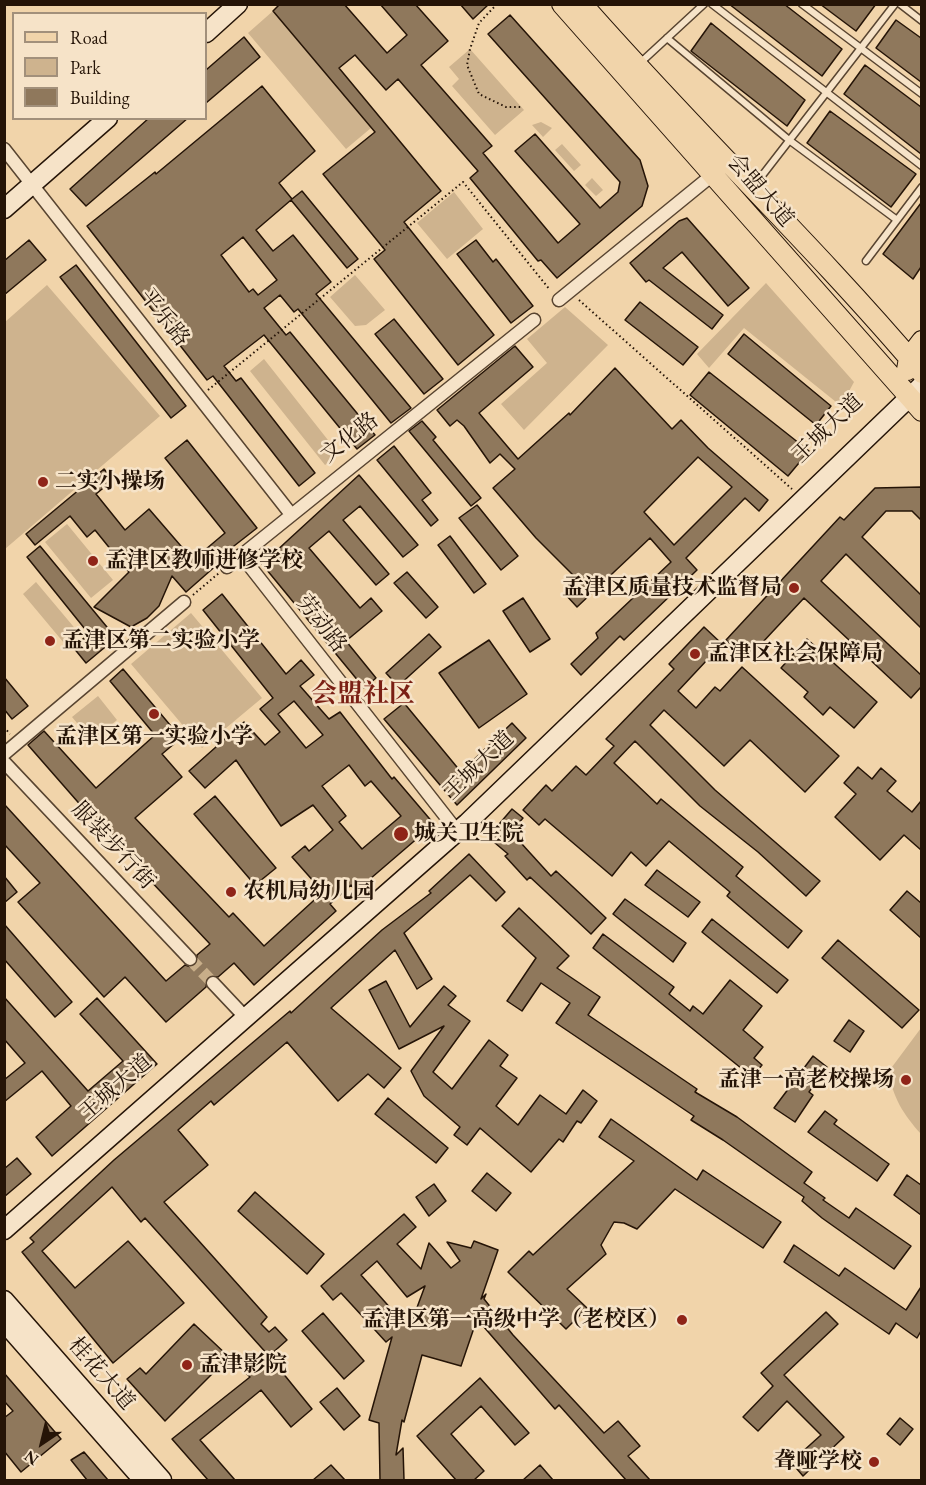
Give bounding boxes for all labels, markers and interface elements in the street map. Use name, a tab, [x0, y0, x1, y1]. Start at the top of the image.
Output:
legend	[12, 12, 207, 120]
text: Road	[70, 26, 108, 49]
text: Park	[70, 56, 101, 79]
text: Building	[70, 86, 130, 109]
street label: 会盟大道	[721, 149, 799, 233]
street label: 平乐路	[133, 284, 195, 352]
street label: 王城大道	[787, 389, 869, 469]
street label: 文化路	[316, 407, 384, 469]
place label: 二实小操场	[55, 469, 165, 495]
marker: 二实小操场	[36, 475, 50, 489]
place label: 孟津区教师进修学校	[105, 548, 303, 574]
marker: 孟津区教师进修学校	[86, 554, 100, 568]
place label: 孟津区质量技术监督局	[562, 575, 782, 601]
marker: 孟津区质量技术监督局	[787, 581, 801, 595]
street label: 劳动路	[290, 590, 352, 658]
place label: 孟津区第二实验小学	[62, 628, 260, 654]
marker: 孟津区第二实验小学	[43, 634, 57, 648]
place label: 孟津区社会保障局	[707, 641, 883, 667]
marker: 孟津区社会保障局	[688, 647, 702, 661]
district label: 会盟社区	[311, 679, 415, 711]
marker: 孟津区第一实验小学	[147, 707, 161, 721]
place label: 孟津区第一实验小学	[55, 724, 253, 750]
street label: 王城大道	[438, 726, 520, 806]
street label: 服装步行街	[66, 797, 160, 895]
place label: 城关卫生院	[414, 821, 524, 847]
marker: 城关卫生院	[392, 825, 410, 843]
place label: 农机局幼儿园	[243, 879, 375, 905]
marker: 农机局幼儿园	[224, 885, 238, 899]
street label: 王城大道	[74, 1049, 158, 1127]
place label: 孟津一高老校操场	[718, 1067, 894, 1093]
marker: 孟津一高老校操场	[899, 1073, 913, 1087]
place label: 孟津区第一高级中学（老校区）	[362, 1307, 670, 1333]
marker: 孟津区第一高级中学（老校区）	[675, 1313, 689, 1327]
street label: 桂花大道	[62, 1332, 140, 1416]
place label: 孟津影院	[199, 1352, 287, 1378]
marker: 孟津影院	[180, 1358, 194, 1372]
north arrow	[12, 1413, 72, 1473]
text: N	[20, 1446, 43, 1470]
place label: 聋哑学校	[774, 1449, 862, 1475]
marker: 聋哑学校	[867, 1455, 881, 1469]

